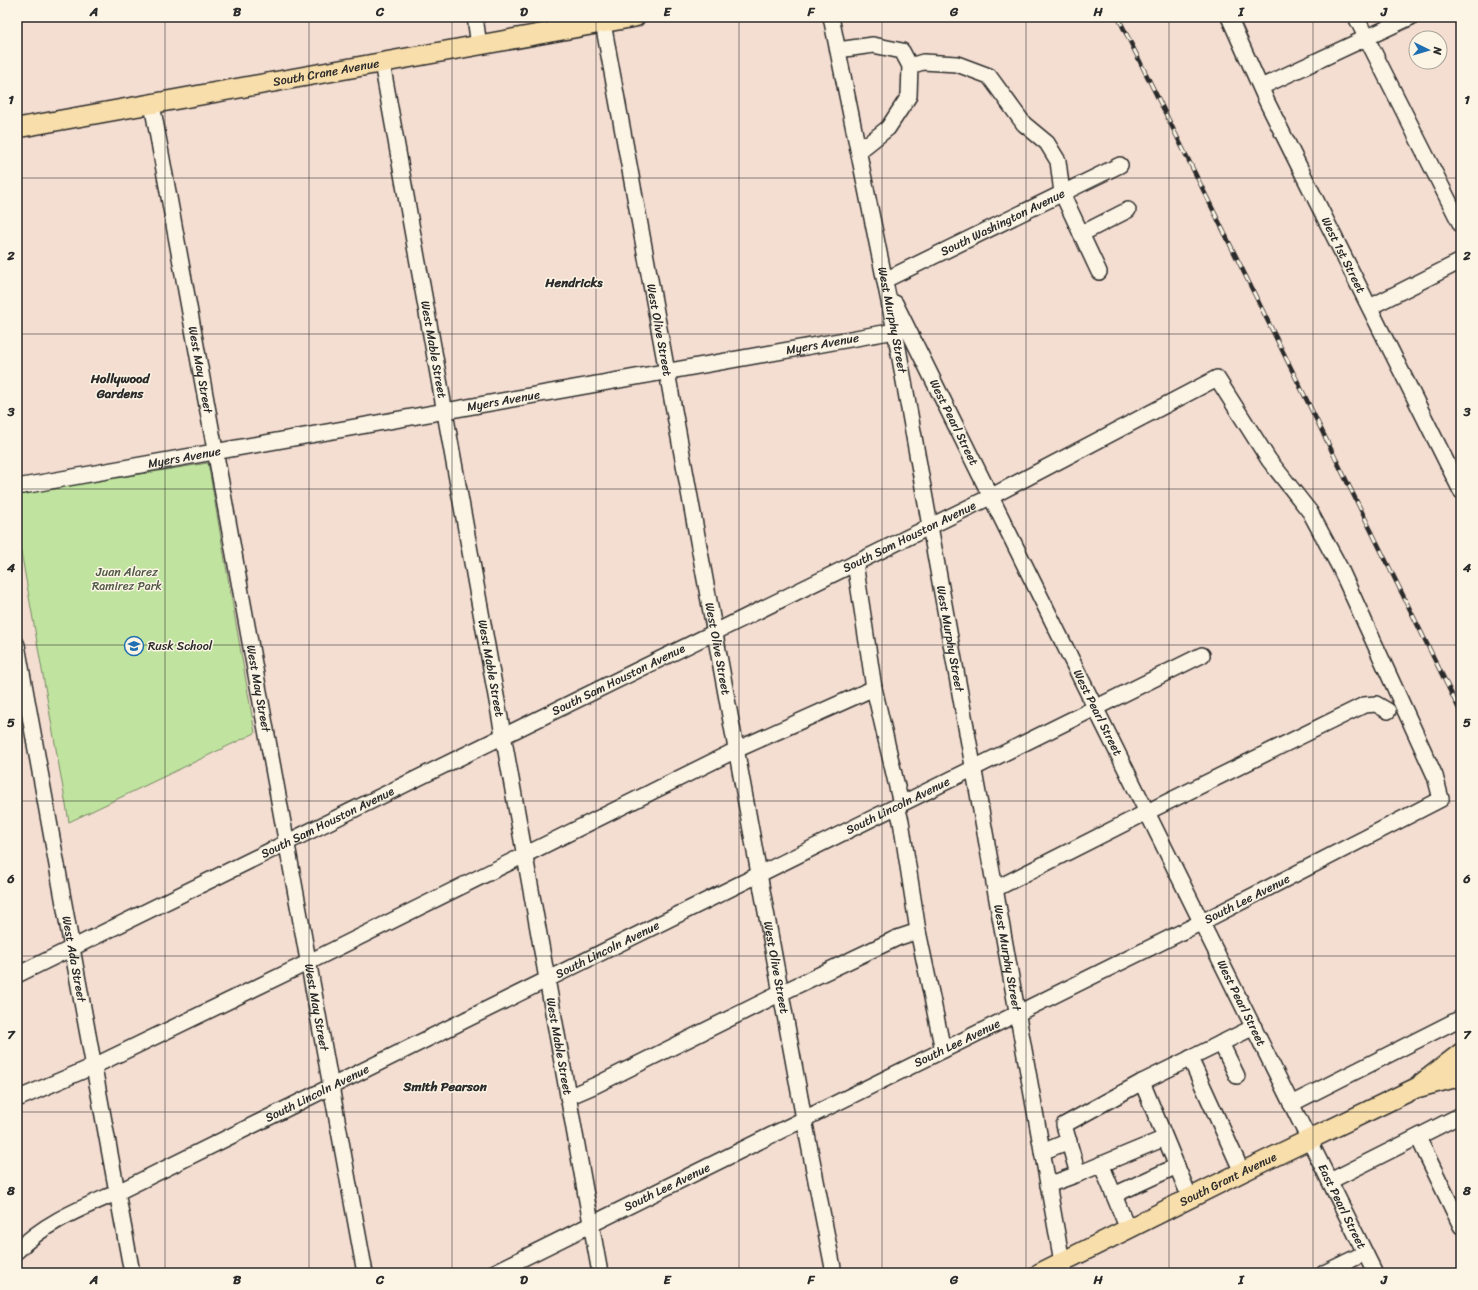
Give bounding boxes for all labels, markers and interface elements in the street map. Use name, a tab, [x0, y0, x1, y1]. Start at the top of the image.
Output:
text: A	[89, 0, 98, 23]
text: B	[233, 0, 242, 23]
text: C	[375, 0, 385, 23]
text: D	[520, 0, 528, 23]
text: E	[663, 0, 672, 23]
text: F	[806, 0, 815, 23]
text: G	[949, 0, 959, 23]
text: H	[1092, 0, 1103, 23]
text: I	[1237, 0, 1245, 23]
text: J	[1380, 0, 1388, 23]
north arrow	[1408, 30, 1448, 70]
text: N	[1428, 45, 1447, 56]
street label: South Crane Avenue	[271, 52, 381, 93]
text: 1	[8, 88, 14, 111]
text: 1	[1464, 88, 1470, 111]
street label: South Washington Avenue	[936, 183, 1069, 262]
street label: West 1st Street	[1315, 213, 1372, 297]
text: 2	[6, 244, 15, 267]
text: 2	[1462, 244, 1471, 267]
street label: West Murphy Street	[871, 265, 914, 376]
district label: Hendricks	[544, 271, 603, 294]
street label: West Olive Street	[640, 282, 679, 378]
street label: West Mable Street	[414, 299, 453, 400]
street label: West May Street	[182, 324, 219, 416]
street label: Myers Avenue	[784, 327, 861, 361]
district label: Hollywood Gardens	[90, 367, 151, 405]
street label: West Pearl Street	[923, 375, 985, 469]
street label: Myers Avenue	[465, 383, 542, 418]
text: 3	[6, 400, 15, 423]
text: 3	[1462, 400, 1471, 423]
street label: Myers Avenue	[146, 440, 223, 475]
street label: South Sam Houston Avenue	[839, 494, 980, 579]
text: 4	[6, 556, 16, 579]
text: 4	[1462, 556, 1472, 579]
park label: Juan Alarez Ramirez Park	[92, 561, 163, 597]
street label: West Murphy Street	[930, 584, 971, 695]
street label: West Olive Street	[698, 601, 737, 697]
street label: West Mable Street	[471, 618, 511, 719]
school or university icon: Rusk School	[123, 635, 145, 657]
place label: Rusk School	[148, 635, 213, 657]
street label: South Sam Houston Avenue	[548, 637, 689, 722]
street label: West May Street	[240, 643, 277, 735]
street label: West Pearl Street	[1067, 665, 1128, 760]
text: 5	[7, 711, 15, 734]
text: 5	[1463, 711, 1471, 734]
street label: South Lincoln Avenue	[842, 771, 954, 841]
street label: South Sam Houston Avenue	[257, 780, 398, 865]
text: 6	[6, 867, 15, 890]
text: 6	[1462, 867, 1471, 890]
street label: South Lee Avenue	[1200, 868, 1294, 930]
street label: West Murphy Street	[987, 903, 1028, 1014]
street label: West Ada Street	[55, 914, 93, 1005]
street label: South Lincoln Avenue	[551, 914, 663, 985]
street label: West Olive Street	[757, 919, 795, 1015]
street label: West Pearl Street	[1211, 956, 1272, 1050]
street label: West May Street	[298, 962, 336, 1054]
street label: West Mable Street	[540, 996, 579, 1097]
street label: South Lee Avenue	[910, 1013, 1004, 1073]
text: 7	[7, 1023, 16, 1046]
text: 7	[1463, 1023, 1472, 1046]
street label: South Lincoln Avenue	[261, 1058, 373, 1129]
district label: Smith Pearson	[402, 1075, 488, 1098]
street label: South Grant Avenue	[1175, 1146, 1281, 1213]
street label: South Lee Avenue	[620, 1157, 714, 1217]
street label: East Pearl Street	[1312, 1160, 1373, 1253]
text: 8	[6, 1179, 15, 1202]
text: 8	[1462, 1179, 1471, 1202]
text: A	[89, 1268, 98, 1290]
text: B	[233, 1268, 242, 1290]
text: C	[375, 1268, 385, 1290]
text: D	[520, 1268, 528, 1290]
text: E	[663, 1268, 672, 1290]
text: F	[806, 1268, 815, 1290]
text: G	[949, 1268, 959, 1290]
text: H	[1092, 1268, 1103, 1290]
text: I	[1237, 1268, 1245, 1290]
text: J	[1380, 1268, 1388, 1290]

